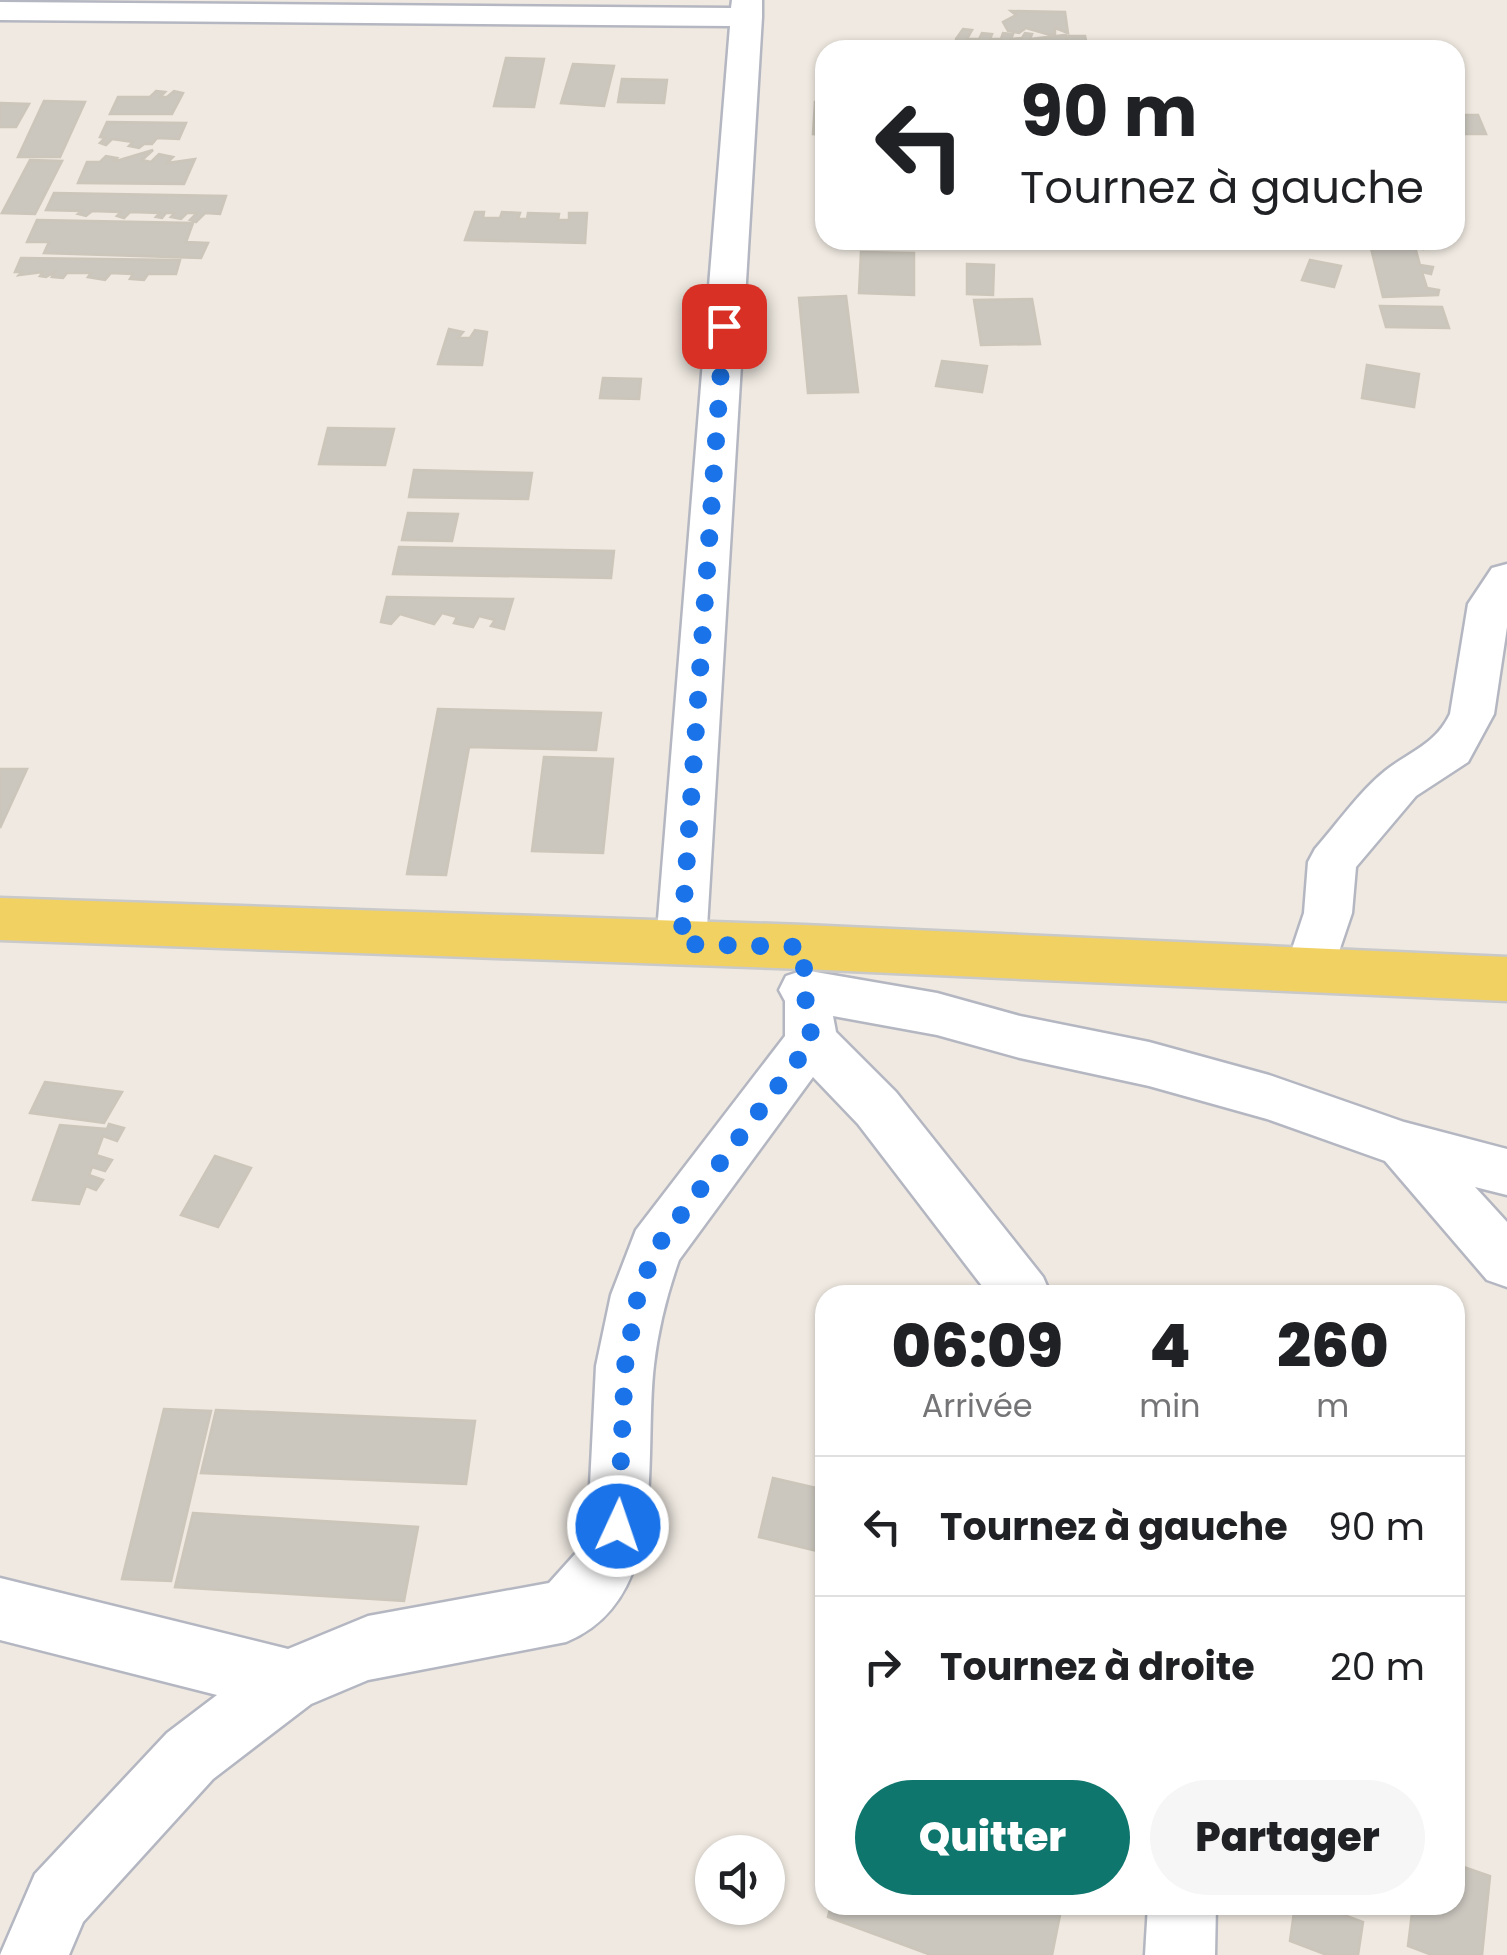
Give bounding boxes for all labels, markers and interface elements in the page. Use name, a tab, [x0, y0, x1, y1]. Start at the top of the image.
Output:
text: 90 m	[1020, 62, 1198, 161]
icon: left	[855, 80, 985, 210]
text: Tournez à gauche	[1020, 156, 1424, 219]
pin	[682, 284, 767, 369]
icon: arrive	[697, 299, 752, 354]
text: 06:09	[891, 1304, 1063, 1388]
text: 4	[1149, 1304, 1191, 1388]
text: 260	[1277, 1304, 1389, 1388]
text: Arrivée	[922, 1383, 1033, 1428]
text: min	[1139, 1383, 1201, 1428]
text: m	[1316, 1383, 1349, 1428]
position arrow	[566, 1474, 670, 1578]
icon: left	[855, 1499, 910, 1554]
text: Tournez à gauche	[940, 1500, 1288, 1553]
text: 90 m	[1328, 1500, 1425, 1553]
icon: right	[855, 1639, 910, 1694]
text: Tournez à droite	[940, 1640, 1255, 1693]
text: 20 m	[1330, 1640, 1425, 1693]
button: Quitter	[855, 1780, 1130, 1895]
button: Partager	[1150, 1780, 1425, 1895]
map controls	[695, 1835, 785, 1925]
button: sound	[695, 1835, 785, 1925]

